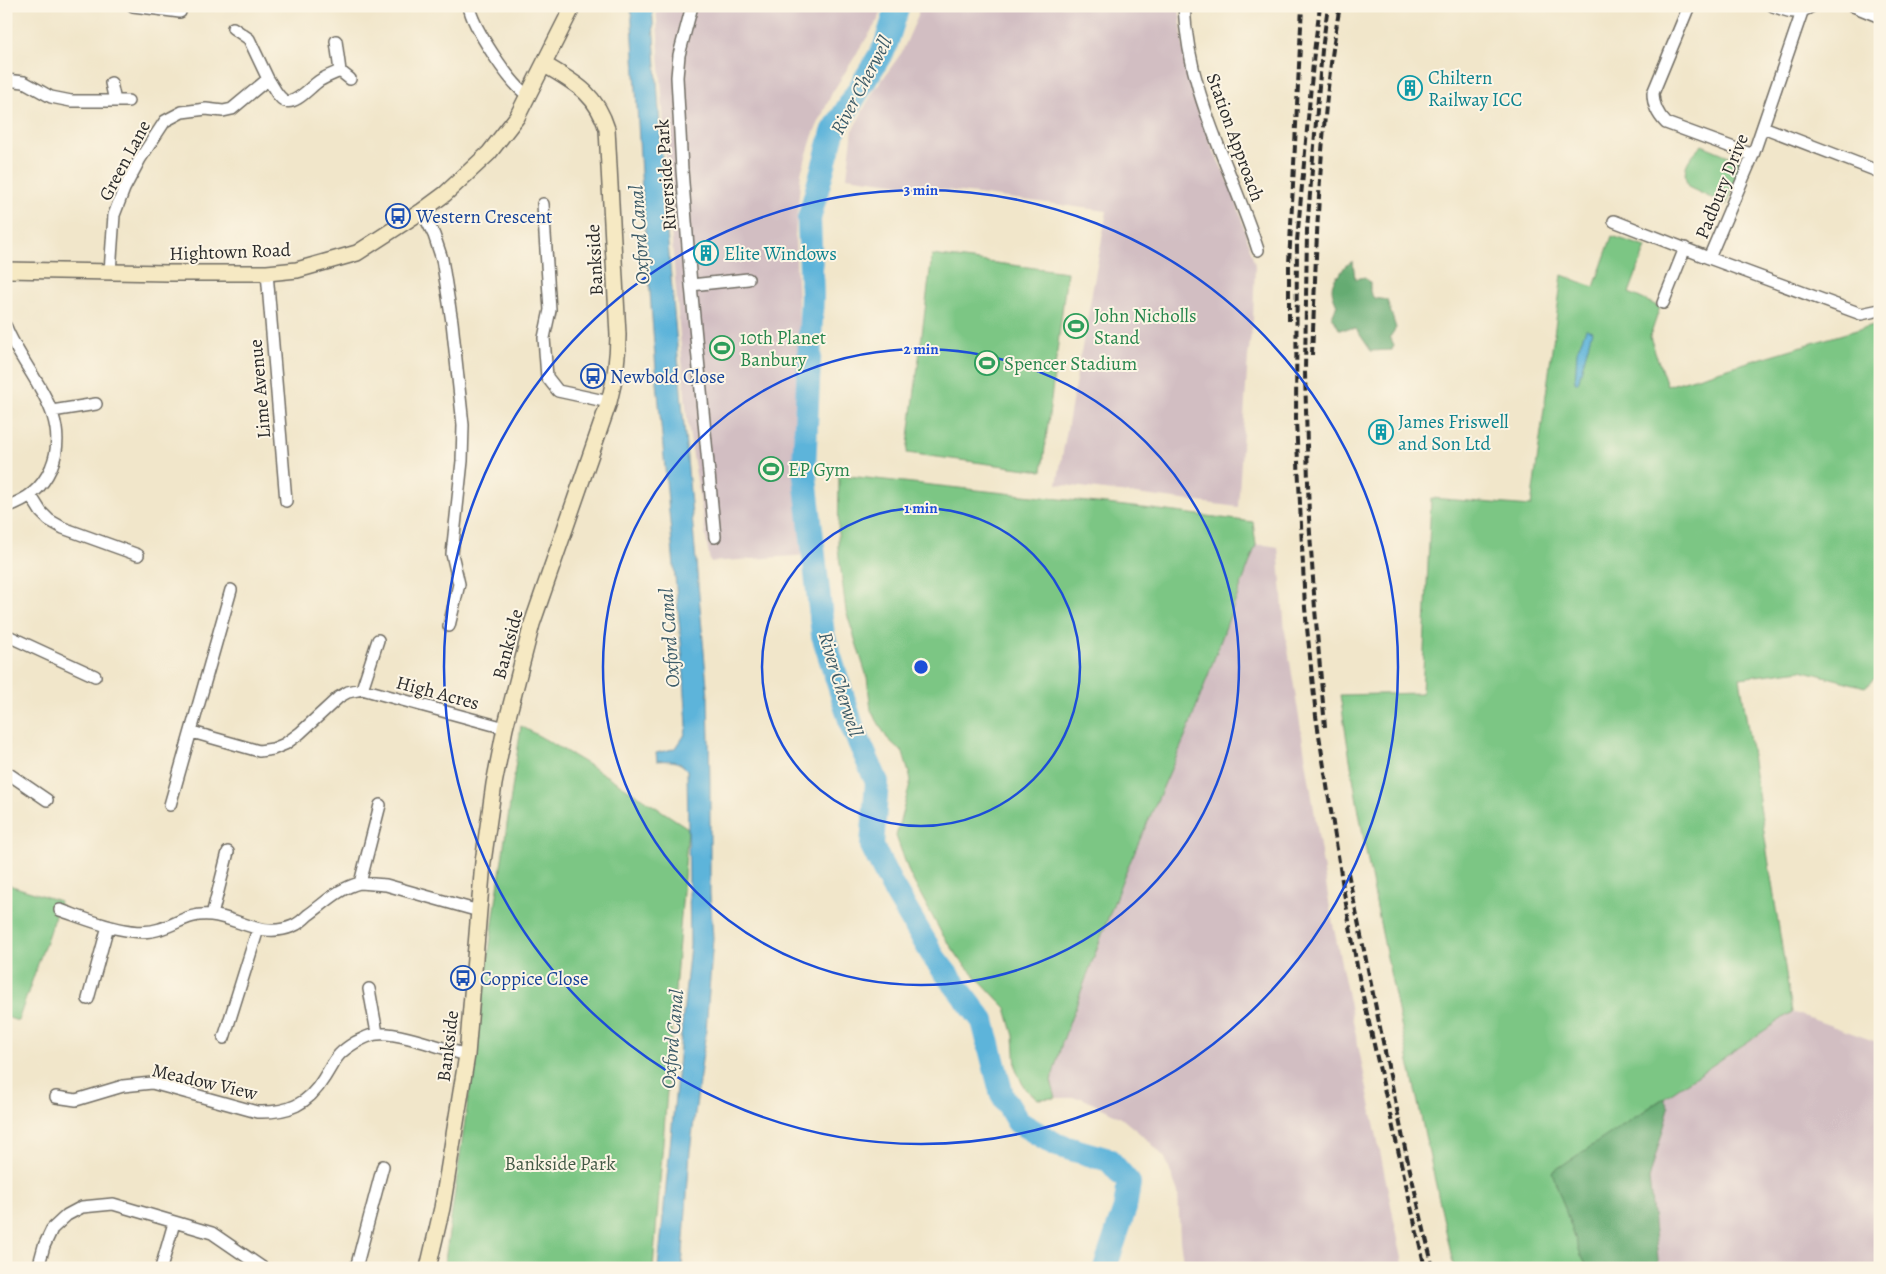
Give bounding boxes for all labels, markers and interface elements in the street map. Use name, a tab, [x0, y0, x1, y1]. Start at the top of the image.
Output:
water label: River Cherwell	[824, 31, 899, 139]
place label: Chiltern Railway ICC	[1428, 65, 1522, 113]
street label: Station Approach	[1200, 70, 1270, 205]
building icon: Chiltern Railway ICC	[1397, 75, 1423, 101]
street label: Green Lane	[93, 116, 157, 205]
street label: Riverside Park	[649, 118, 683, 232]
street label: Padbury Drive	[1689, 130, 1755, 243]
text: 3 min	[904, 180, 939, 200]
water label: Oxford Canal	[623, 184, 656, 286]
bus stop icon: Western Crescent	[385, 203, 411, 229]
place label: Western Crescent	[415, 204, 552, 230]
street label: Bankside	[580, 223, 610, 296]
street label: Hightown Road	[169, 237, 292, 267]
building icon: Elite Windows	[693, 240, 719, 266]
place label: Elite Windows	[724, 241, 837, 267]
place label: John Nicholls Stand	[1094, 303, 1197, 351]
sports icon: John Nicholls Stand	[1063, 313, 1089, 339]
place label: 10th Planet Banbury	[740, 325, 826, 373]
sports icon: 10th Planet Banbury	[709, 335, 735, 361]
street label: Lime Avenue	[243, 338, 277, 440]
text: 2 min	[903, 339, 939, 359]
sports icon: Spencer Stadium	[974, 350, 1000, 376]
place label: Spencer Stadium	[1004, 351, 1137, 377]
bus stop icon: Newbold Close	[580, 363, 606, 389]
place label: Newbold Close	[610, 364, 725, 390]
place label: James Friswell and Son Ltd	[1398, 409, 1509, 457]
building icon: James Friswell and Son Ltd	[1368, 419, 1394, 445]
sports icon: EP Gym	[758, 456, 784, 482]
place label: EP Gym	[788, 457, 850, 483]
text: 1 min	[904, 498, 938, 518]
water label: Oxford Canal	[653, 587, 686, 689]
street label: Bankside	[486, 606, 530, 682]
water label: River Cherwell	[812, 628, 869, 740]
centre of rings	[912, 658, 930, 676]
street label: High Acres	[393, 669, 482, 717]
bus stop icon: Coppice Close	[450, 965, 476, 991]
place label: Coppice Close	[480, 966, 589, 992]
water label: Oxford Canal	[655, 988, 690, 1090]
street label: Bankside	[431, 1009, 465, 1083]
street label: Meadow View	[149, 1057, 261, 1107]
park label: Bankside Park	[504, 1151, 616, 1177]

